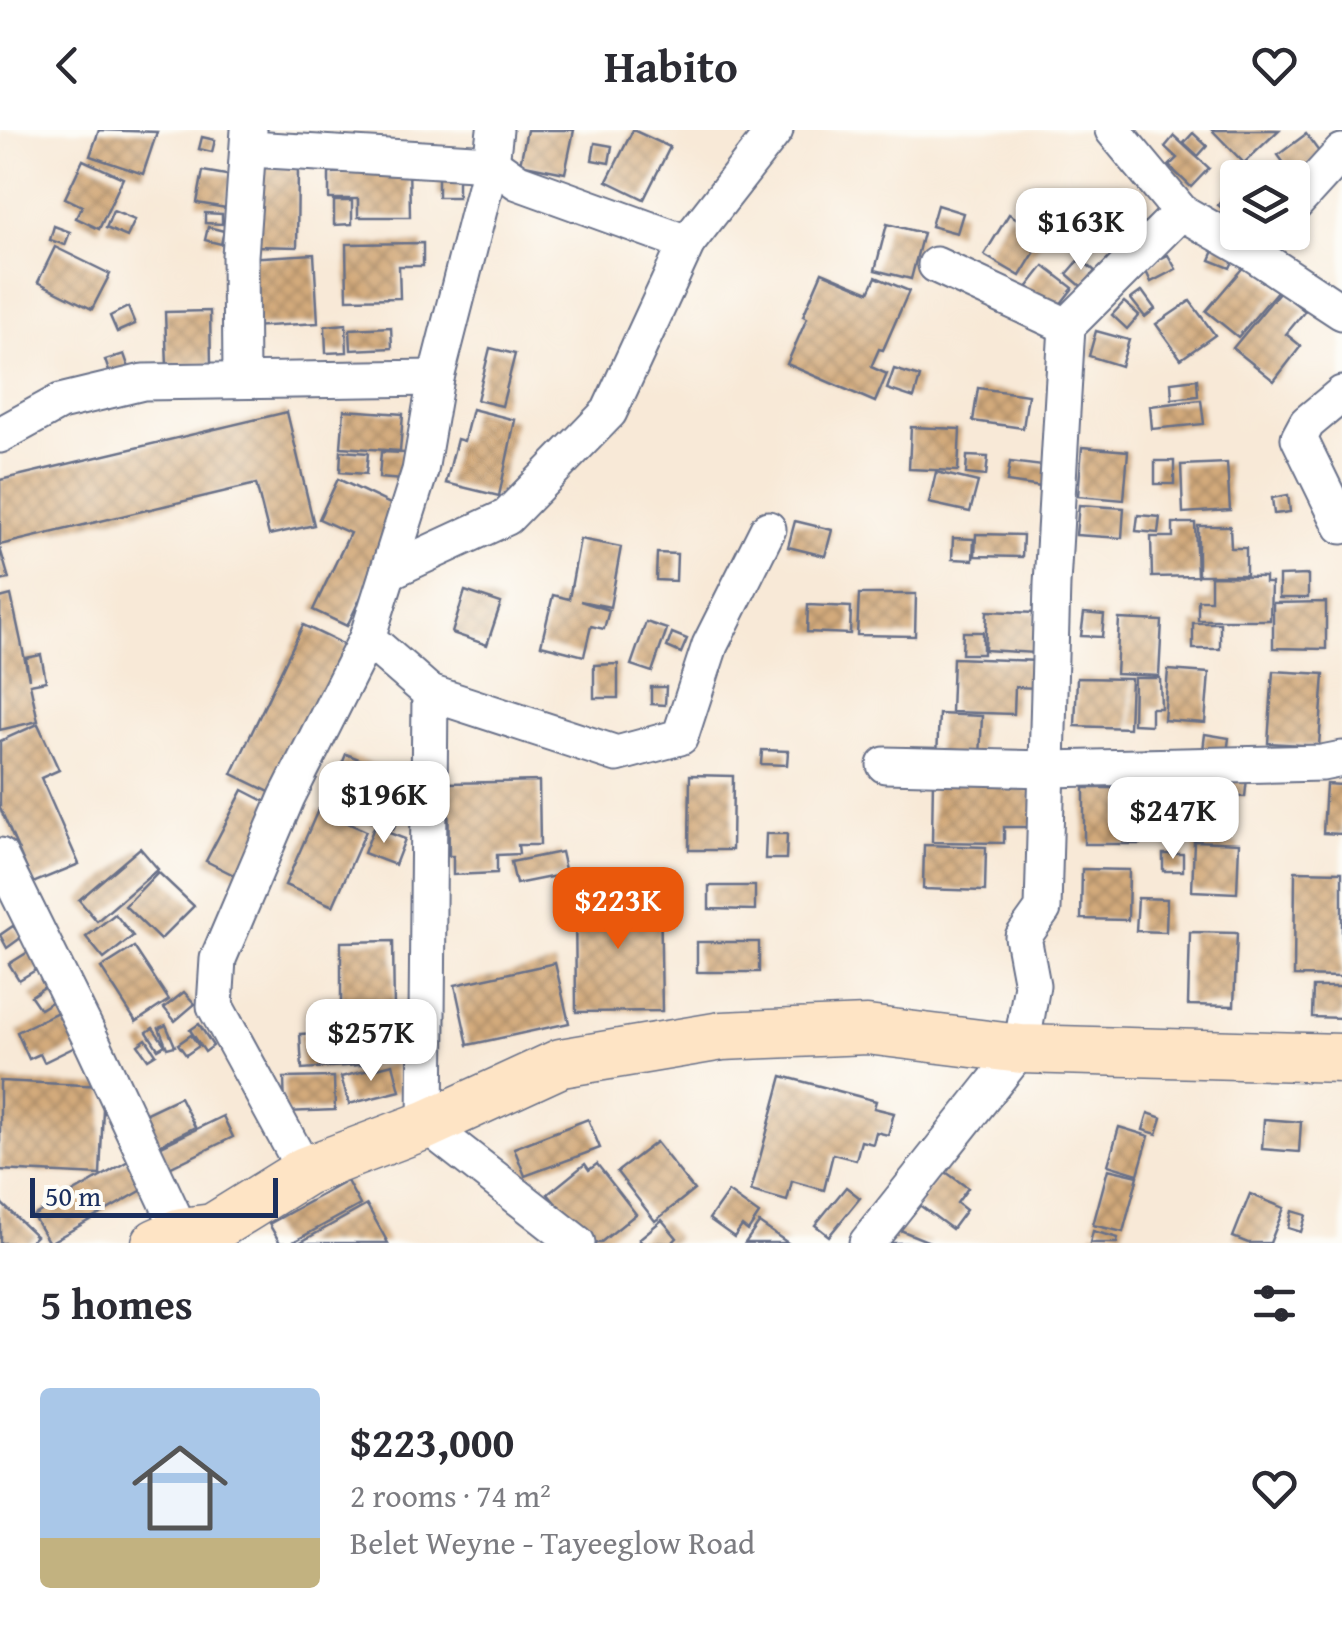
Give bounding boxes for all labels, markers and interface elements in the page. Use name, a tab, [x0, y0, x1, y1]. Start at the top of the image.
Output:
text: Habito	[604, 33, 738, 98]
icon: back	[40, 38, 95, 93]
icon: heart	[1247, 38, 1302, 93]
map controls	[1220, 160, 1310, 250]
button: layers	[1220, 160, 1310, 250]
pin: $163K	[1011, 188, 1151, 273]
text: $163K	[1038, 197, 1124, 244]
pin: $196K	[314, 761, 454, 846]
text: $196K	[341, 770, 427, 817]
pin: $247K	[1103, 777, 1243, 862]
text: $247K	[1130, 786, 1216, 833]
pin: $223K	[548, 867, 688, 952]
text: $223K	[575, 876, 661, 923]
pin: $257K	[301, 999, 441, 1084]
text: $257K	[328, 1008, 414, 1055]
scale bar	[30, 1173, 278, 1218]
text: 50 m	[45, 1175, 101, 1216]
text: 5 homes	[40, 1273, 193, 1334]
icon: filters	[1247, 1276, 1302, 1331]
text: $223,000	[350, 1411, 514, 1472]
icon: home	[120, 1428, 240, 1548]
icon: heart	[1247, 1461, 1302, 1516]
text: 2 rooms · 74 m²	[350, 1472, 551, 1519]
text: Belet Weyne - Tayeeglow Road	[350, 1519, 755, 1566]

